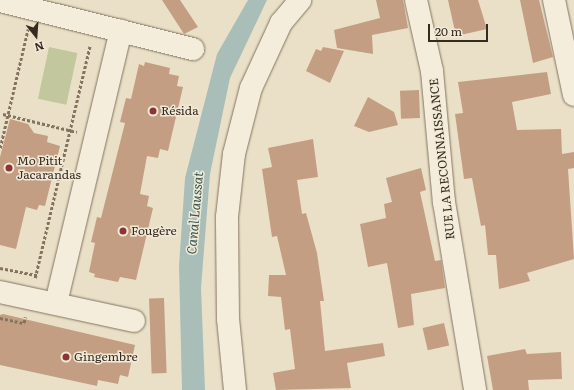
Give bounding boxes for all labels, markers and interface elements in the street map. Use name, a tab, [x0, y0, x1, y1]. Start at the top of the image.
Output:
north arrow	[16, 16, 56, 56]
scale bar	[430, 16, 490, 42]
text: 20 m	[435, 22, 462, 40]
text: N	[33, 38, 46, 56]
street label: RUE LA RECONNAISSANCE	[426, 78, 458, 240]
place label: Résida	[161, 104, 199, 118]
marker: Résida	[148, 106, 158, 116]
place label: Mo Pitit Jacarandas	[17, 154, 81, 182]
marker: Mo Pitit Jacarandas	[4, 163, 14, 173]
water label: Canal Laussat	[184, 171, 206, 255]
place label: Fougère	[131, 224, 177, 238]
marker: Fougère	[118, 226, 128, 236]
place label: Gingembre	[74, 350, 138, 364]
marker: Gingembre	[61, 352, 71, 362]

